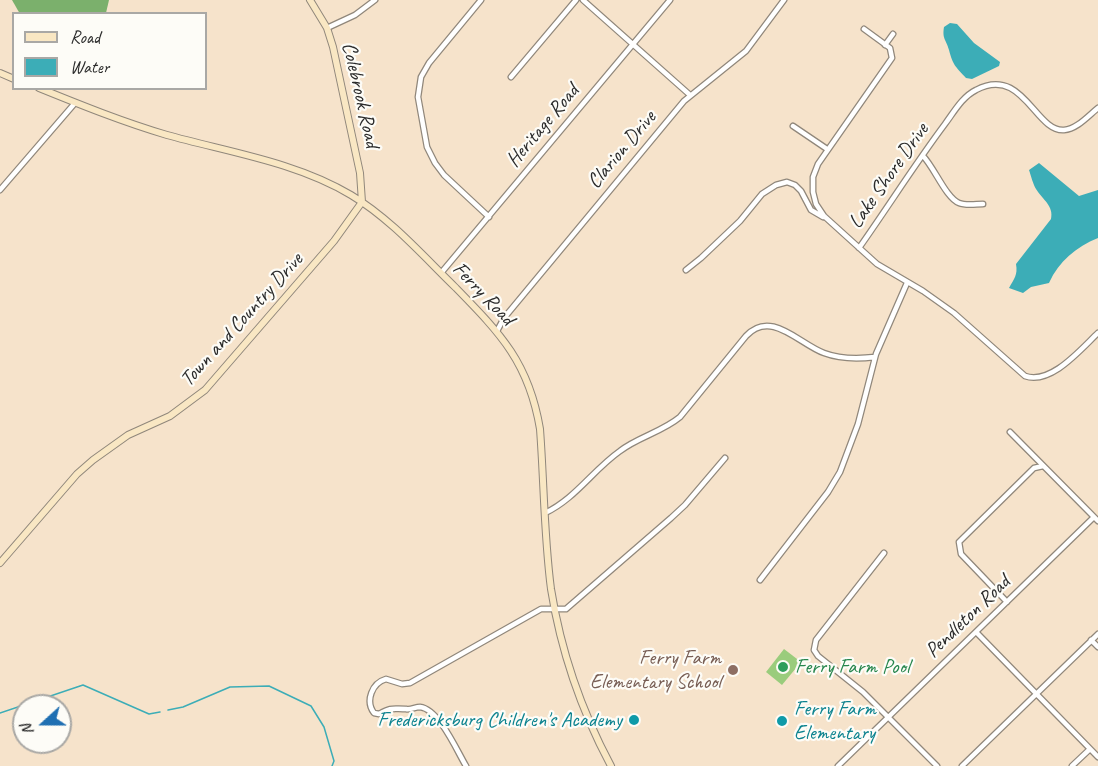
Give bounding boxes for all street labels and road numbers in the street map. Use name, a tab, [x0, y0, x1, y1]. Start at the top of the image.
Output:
street label: Colebrook Road	[336, 40, 384, 150]
street label: Heritage Road	[501, 80, 585, 172]
street label: Clarion Drive	[582, 106, 662, 194]
street label: Lake Shore Drive	[844, 119, 934, 233]
street label: Town and Country Drive	[175, 248, 309, 392]
street label: Ferry Road	[447, 257, 519, 331]
street label: Pendleton Road	[920, 570, 1016, 664]

